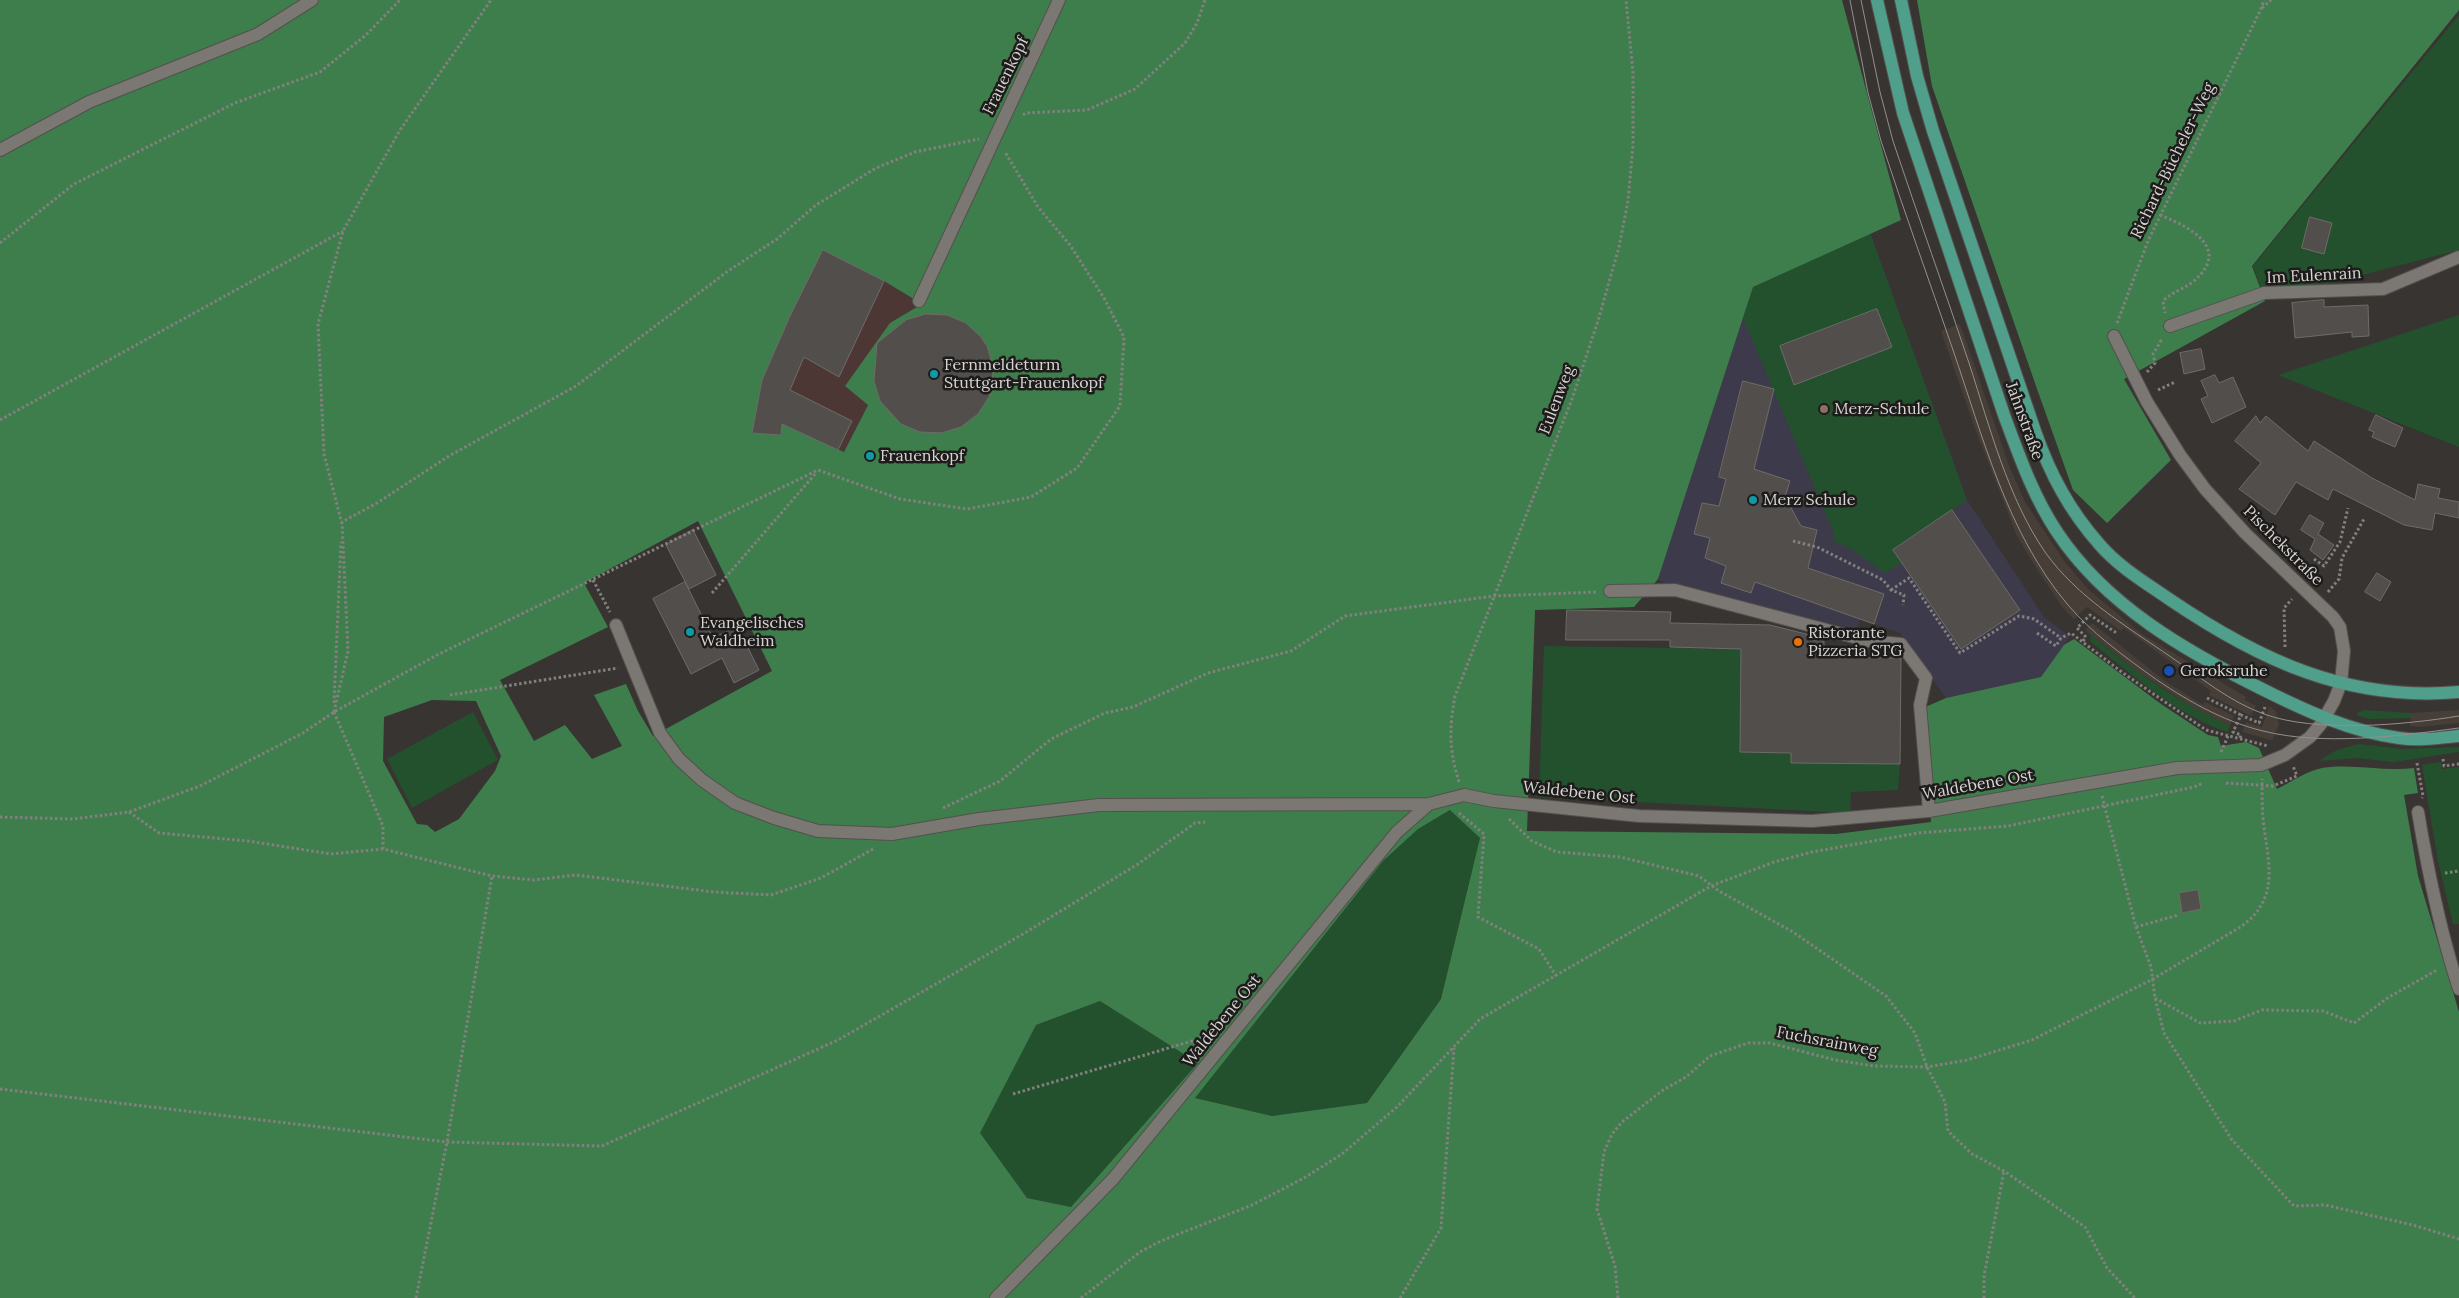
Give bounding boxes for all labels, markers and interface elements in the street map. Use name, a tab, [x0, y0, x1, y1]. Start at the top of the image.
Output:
street label: Frauenkopf	[979, 34, 1033, 118]
street label: Richard-Bücheler-Weg	[2127, 80, 2219, 242]
street label: Im Eulenrain	[2266, 264, 2362, 288]
place label: Fernmeldeturm Stuttgart-Frauenkopf	[944, 355, 1103, 393]
street label: Eulenweg	[1535, 363, 1579, 437]
marker: Fernmeldeturm Stuttgart-Frauenkopf	[928, 368, 940, 380]
street label: Jahnstraße	[2001, 379, 2047, 463]
place label: Merz-Schule	[1834, 399, 1929, 419]
marker: Merz-Schule	[1818, 403, 1830, 415]
place label: Frauenkopf	[880, 446, 964, 466]
marker: Frauenkopf	[864, 450, 876, 462]
place label: Merz Schule	[1763, 490, 1855, 510]
marker: Merz Schule	[1747, 494, 1759, 506]
street label: Pischekstraße	[2239, 502, 2327, 590]
place label: Evangelisches Waldheim	[700, 613, 804, 651]
place label: Ristorante Pizzeria STG	[1808, 623, 1902, 661]
marker: Evangelisches Waldheim	[684, 626, 696, 638]
marker: Ristorante Pizzeria STG	[1792, 636, 1804, 648]
place label: Geroksruhe	[2180, 661, 2268, 681]
marker: Geroksruhe	[2162, 664, 2176, 678]
street label: Waldebene Ost	[1921, 766, 2035, 804]
street label: Waldebene Ost	[1522, 778, 1636, 808]
street label: Waldebene Ost	[1179, 971, 1265, 1071]
street label: Fuchsrainweg	[1775, 1023, 1879, 1061]

